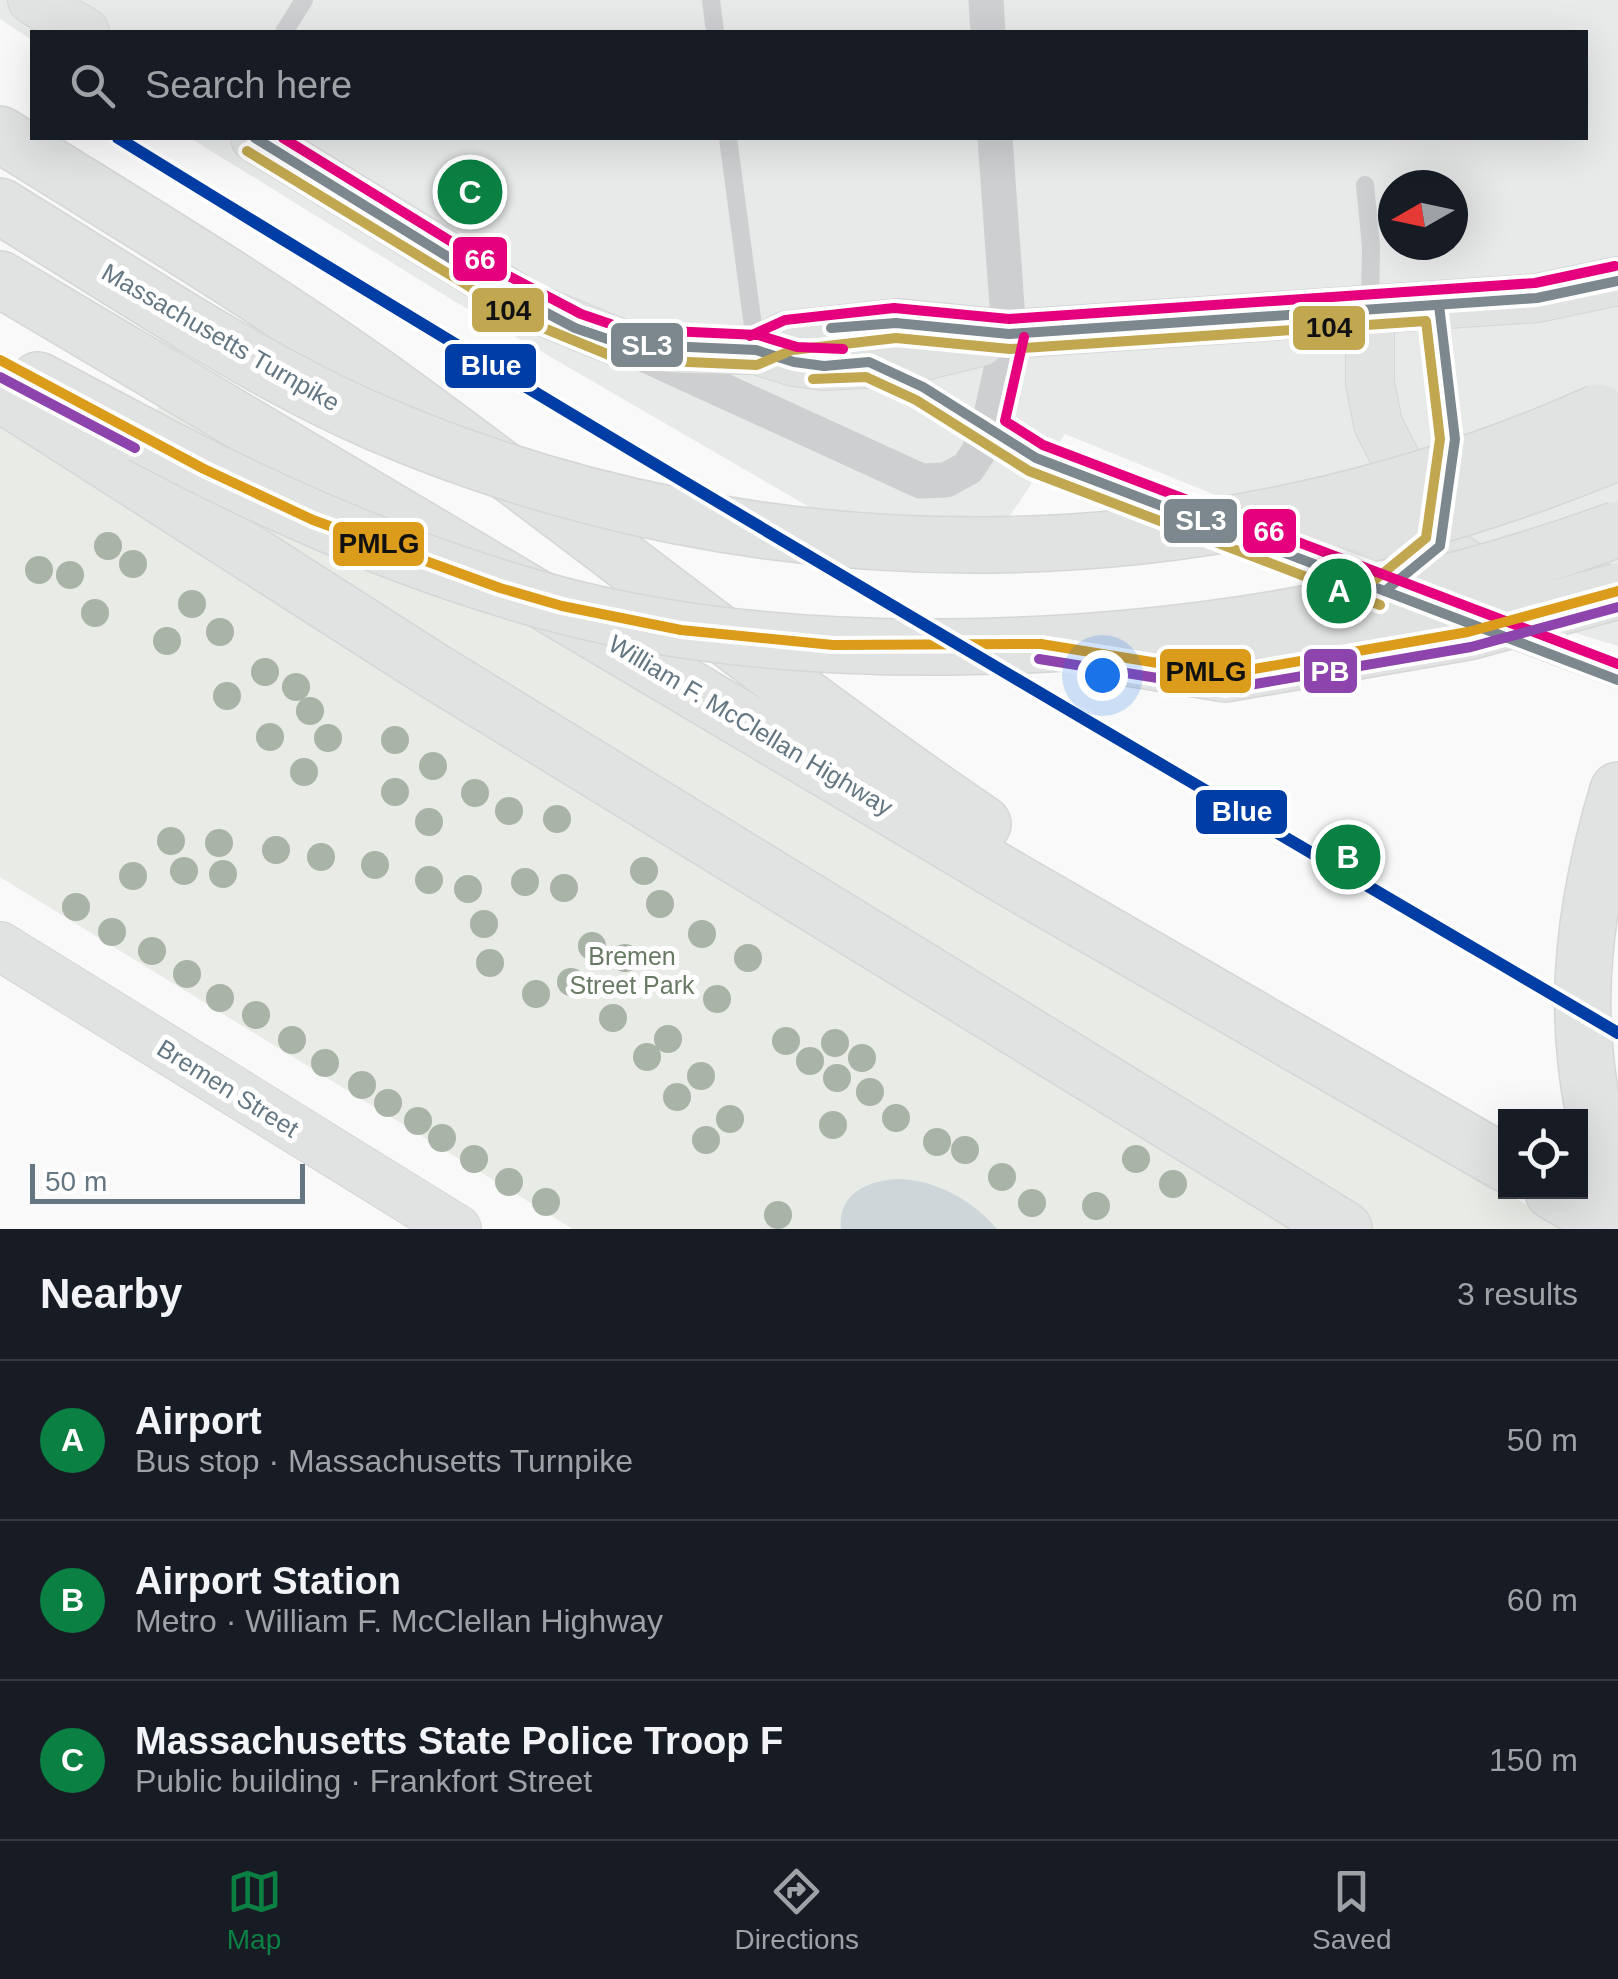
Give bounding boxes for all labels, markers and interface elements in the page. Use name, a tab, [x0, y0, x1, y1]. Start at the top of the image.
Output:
search box	[30, 30, 1588, 140]
icon: search	[65, 58, 120, 113]
text: Search here	[145, 64, 352, 106]
pin: C	[438, 154, 502, 230]
north arrow	[1378, 170, 1468, 260]
line badge: 66	[451, 235, 509, 283]
text: 66	[464, 244, 496, 275]
street label: Massachusetts Turnpike	[97, 257, 345, 417]
line badge: 104	[470, 286, 546, 334]
text: 104	[485, 295, 532, 326]
line badge: 104	[1291, 304, 1367, 352]
text: 104	[1306, 312, 1353, 343]
line badge: SL3	[609, 321, 685, 369]
text: SL3	[621, 330, 673, 361]
line badge: Blue	[443, 342, 538, 390]
text: Blue	[461, 350, 521, 381]
line badge: SL3	[1162, 497, 1239, 545]
text: SL3	[1175, 505, 1227, 536]
line badge: 66	[1241, 507, 1298, 555]
text: 66	[1253, 516, 1285, 547]
line badge: PMLG	[331, 520, 426, 568]
text: PMLG	[339, 528, 419, 559]
pin: A	[1306, 554, 1372, 628]
street label: William F. McClellan Highway	[604, 629, 899, 821]
line badge: PMLG	[1158, 647, 1253, 695]
line badge: PB	[1302, 647, 1359, 695]
your location	[1077, 650, 1128, 701]
text: PMLG	[1166, 656, 1246, 687]
text: PB	[1311, 656, 1349, 687]
line badge: Blue	[1194, 788, 1289, 836]
text: Blue	[1212, 796, 1272, 827]
pin: B	[1316, 820, 1380, 894]
park label: Bremen Street Park	[569, 942, 695, 999]
street label: Bremen Street	[152, 1033, 304, 1143]
map controls	[1498, 1109, 1588, 1199]
button: locate	[1498, 1109, 1588, 1199]
scale bar	[30, 1159, 305, 1204]
text: 50 m	[45, 1166, 107, 1197]
text: Nearby	[40, 1270, 182, 1317]
text: 3 results	[1457, 1276, 1578, 1312]
text: Airport	[135, 1400, 262, 1442]
text: A	[61, 1422, 84, 1458]
text: 50 m	[1507, 1422, 1578, 1458]
text: Bus stop · Massachusetts Turnpike	[135, 1443, 633, 1479]
text: Airport Station	[135, 1560, 401, 1602]
text: B	[61, 1582, 84, 1618]
text: 60 m	[1507, 1582, 1578, 1618]
text: Metro · William F. McClellan Highway	[135, 1603, 663, 1639]
text: Massachusetts State Police Troop F	[135, 1720, 783, 1762]
text: C	[61, 1742, 84, 1778]
text: 150 m	[1489, 1742, 1578, 1778]
text: Public building · Frankfort Street	[135, 1763, 592, 1799]
tab: Map	[227, 1864, 282, 1956]
tab: Directions	[735, 1864, 859, 1956]
tab: Saved	[1312, 1864, 1391, 1956]

